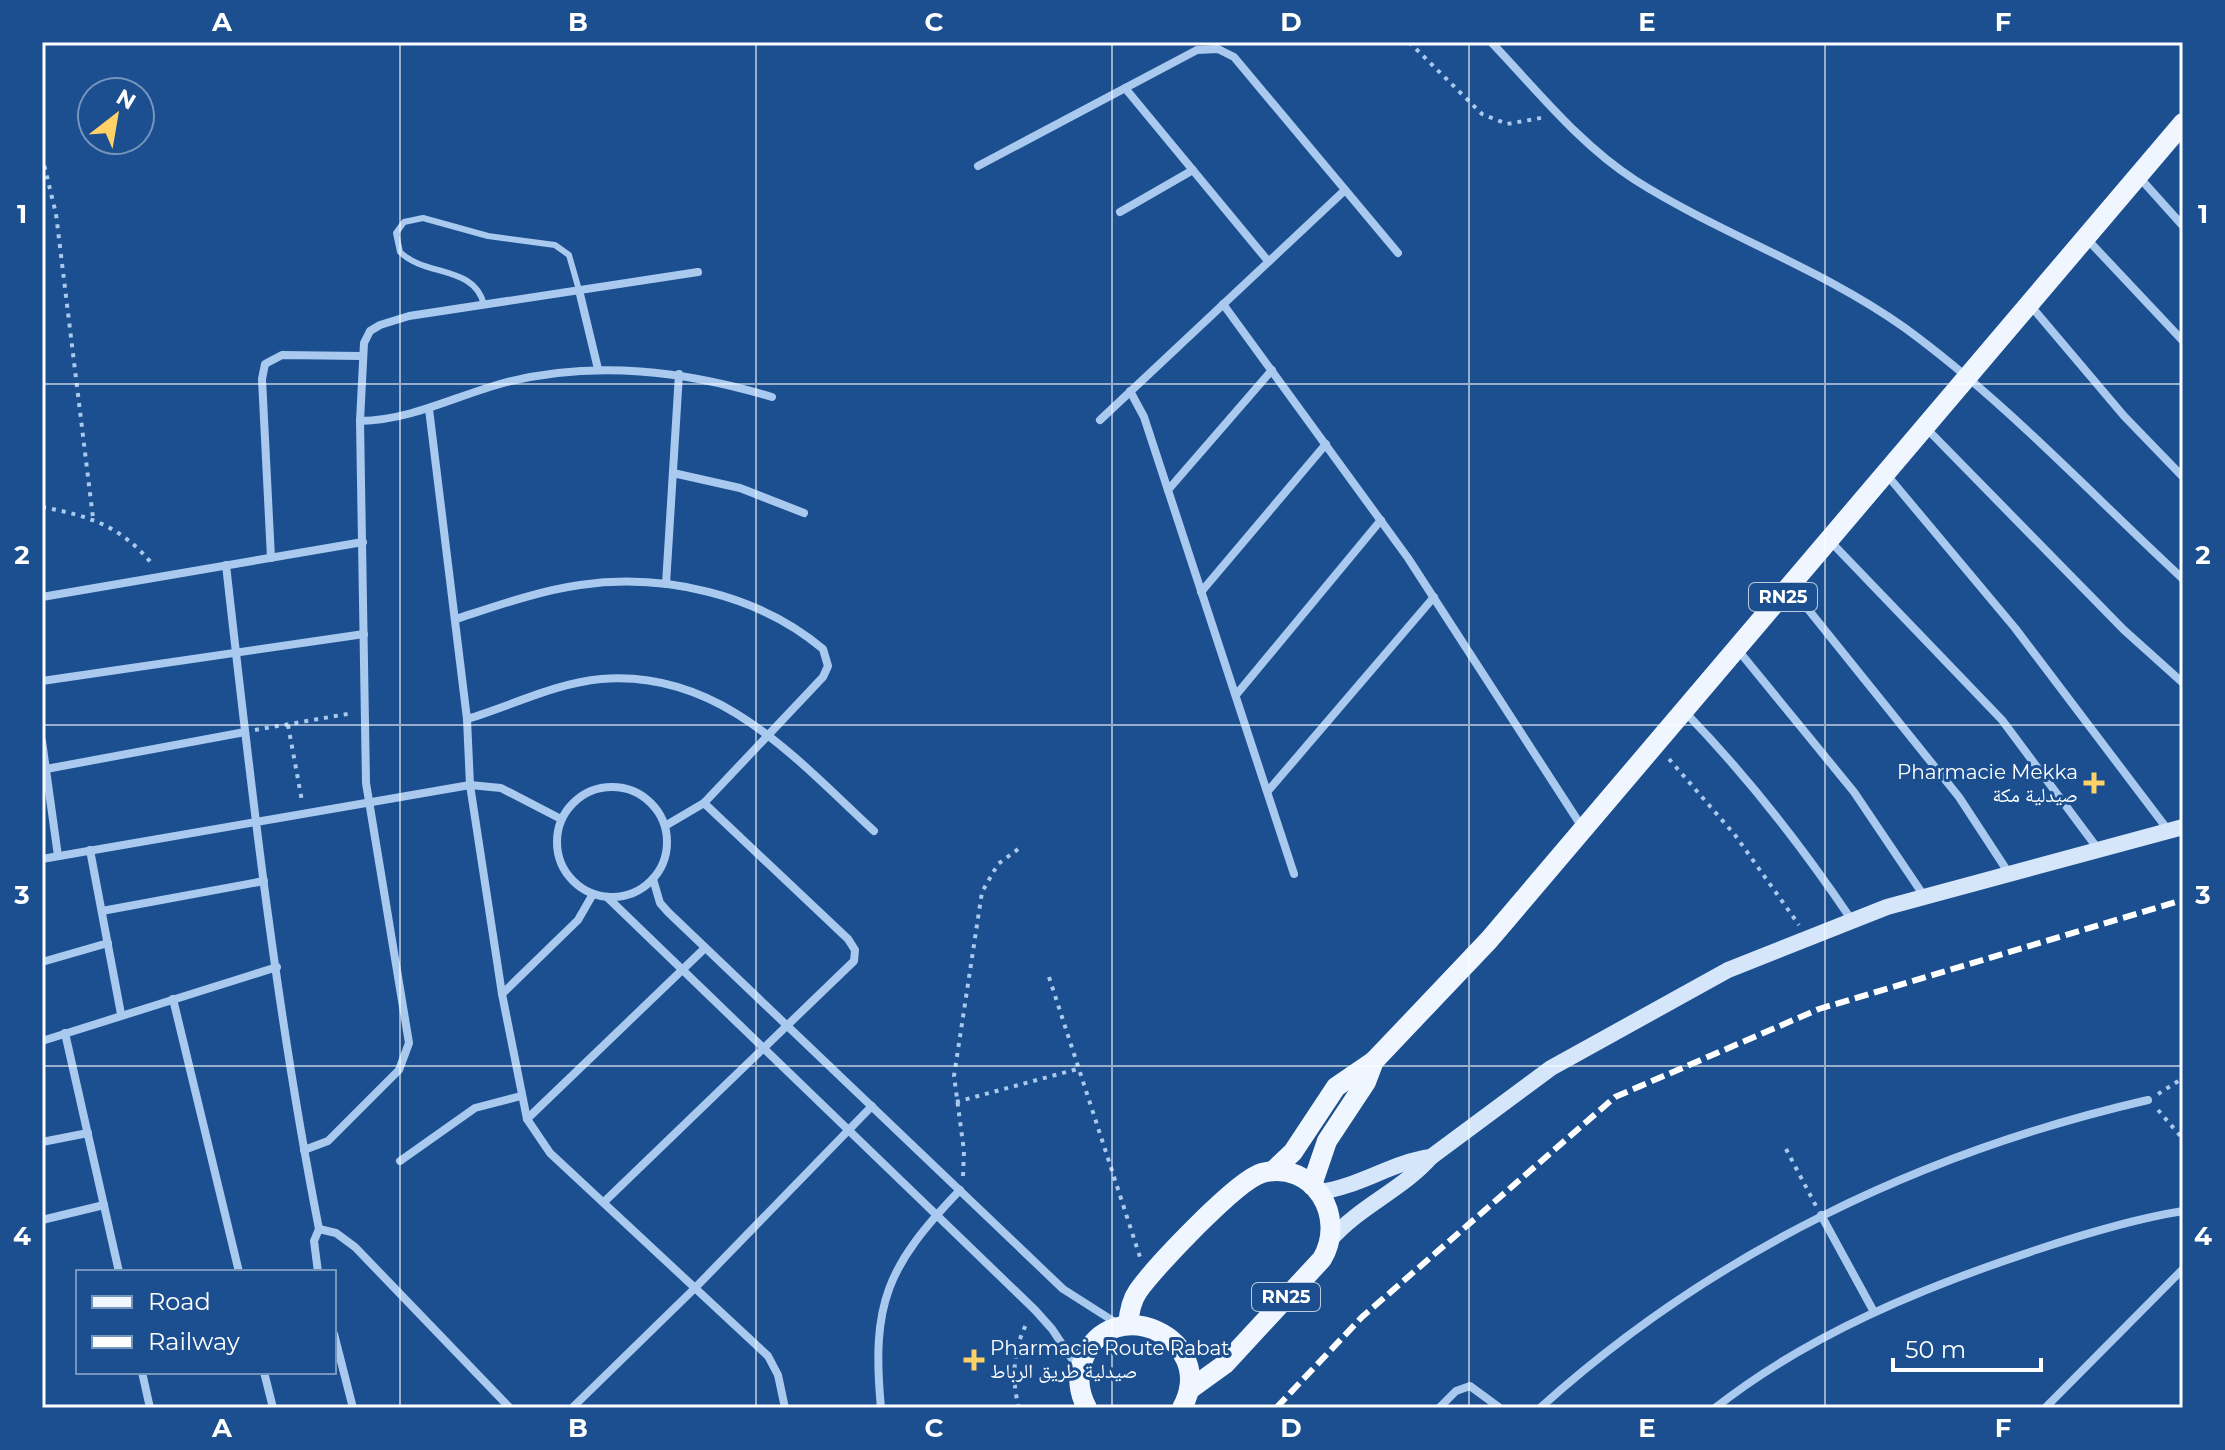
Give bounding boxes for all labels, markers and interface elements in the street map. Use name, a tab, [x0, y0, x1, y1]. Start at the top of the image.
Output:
text: A	[211, 6, 233, 38]
text: B	[568, 6, 588, 38]
text: C	[925, 6, 944, 38]
text: D	[1280, 6, 1302, 38]
text: E	[1638, 6, 1656, 38]
text: F	[1995, 6, 2011, 38]
north arrow	[76, 76, 156, 156]
text: N	[111, 83, 141, 115]
text: 1	[17, 198, 27, 230]
text: 1	[2198, 198, 2208, 230]
text: 2	[14, 539, 30, 571]
text: 2	[2195, 539, 2211, 571]
road number: RN25	[1749, 583, 1817, 611]
place label: Pharmacie Mekka صيدلية مكة	[1897, 760, 2078, 807]
marker: Pharmacie Mekka صيدلية مكة	[2085, 774, 2103, 792]
text: 3	[13, 879, 30, 911]
text: 3	[2194, 879, 2211, 911]
text: 4	[13, 1220, 31, 1252]
text: 4	[2194, 1220, 2212, 1252]
legend	[76, 1270, 336, 1374]
road number: RN25	[1252, 1283, 1320, 1311]
text: Road	[148, 1287, 211, 1316]
scale bar	[1893, 1322, 2041, 1372]
text: Railway	[148, 1327, 240, 1356]
text: 50 m	[1905, 1335, 1966, 1364]
place label: Pharmacie Route Rabat صيدلية طريق الرباط	[990, 1336, 1229, 1383]
marker: Pharmacie Route Rabat صيدلية طريق الرباط	[965, 1351, 983, 1369]
text: A	[211, 1412, 233, 1444]
text: B	[568, 1412, 588, 1444]
text: C	[925, 1412, 944, 1444]
text: D	[1280, 1412, 1302, 1444]
text: E	[1638, 1412, 1656, 1444]
text: F	[1995, 1412, 2011, 1444]

